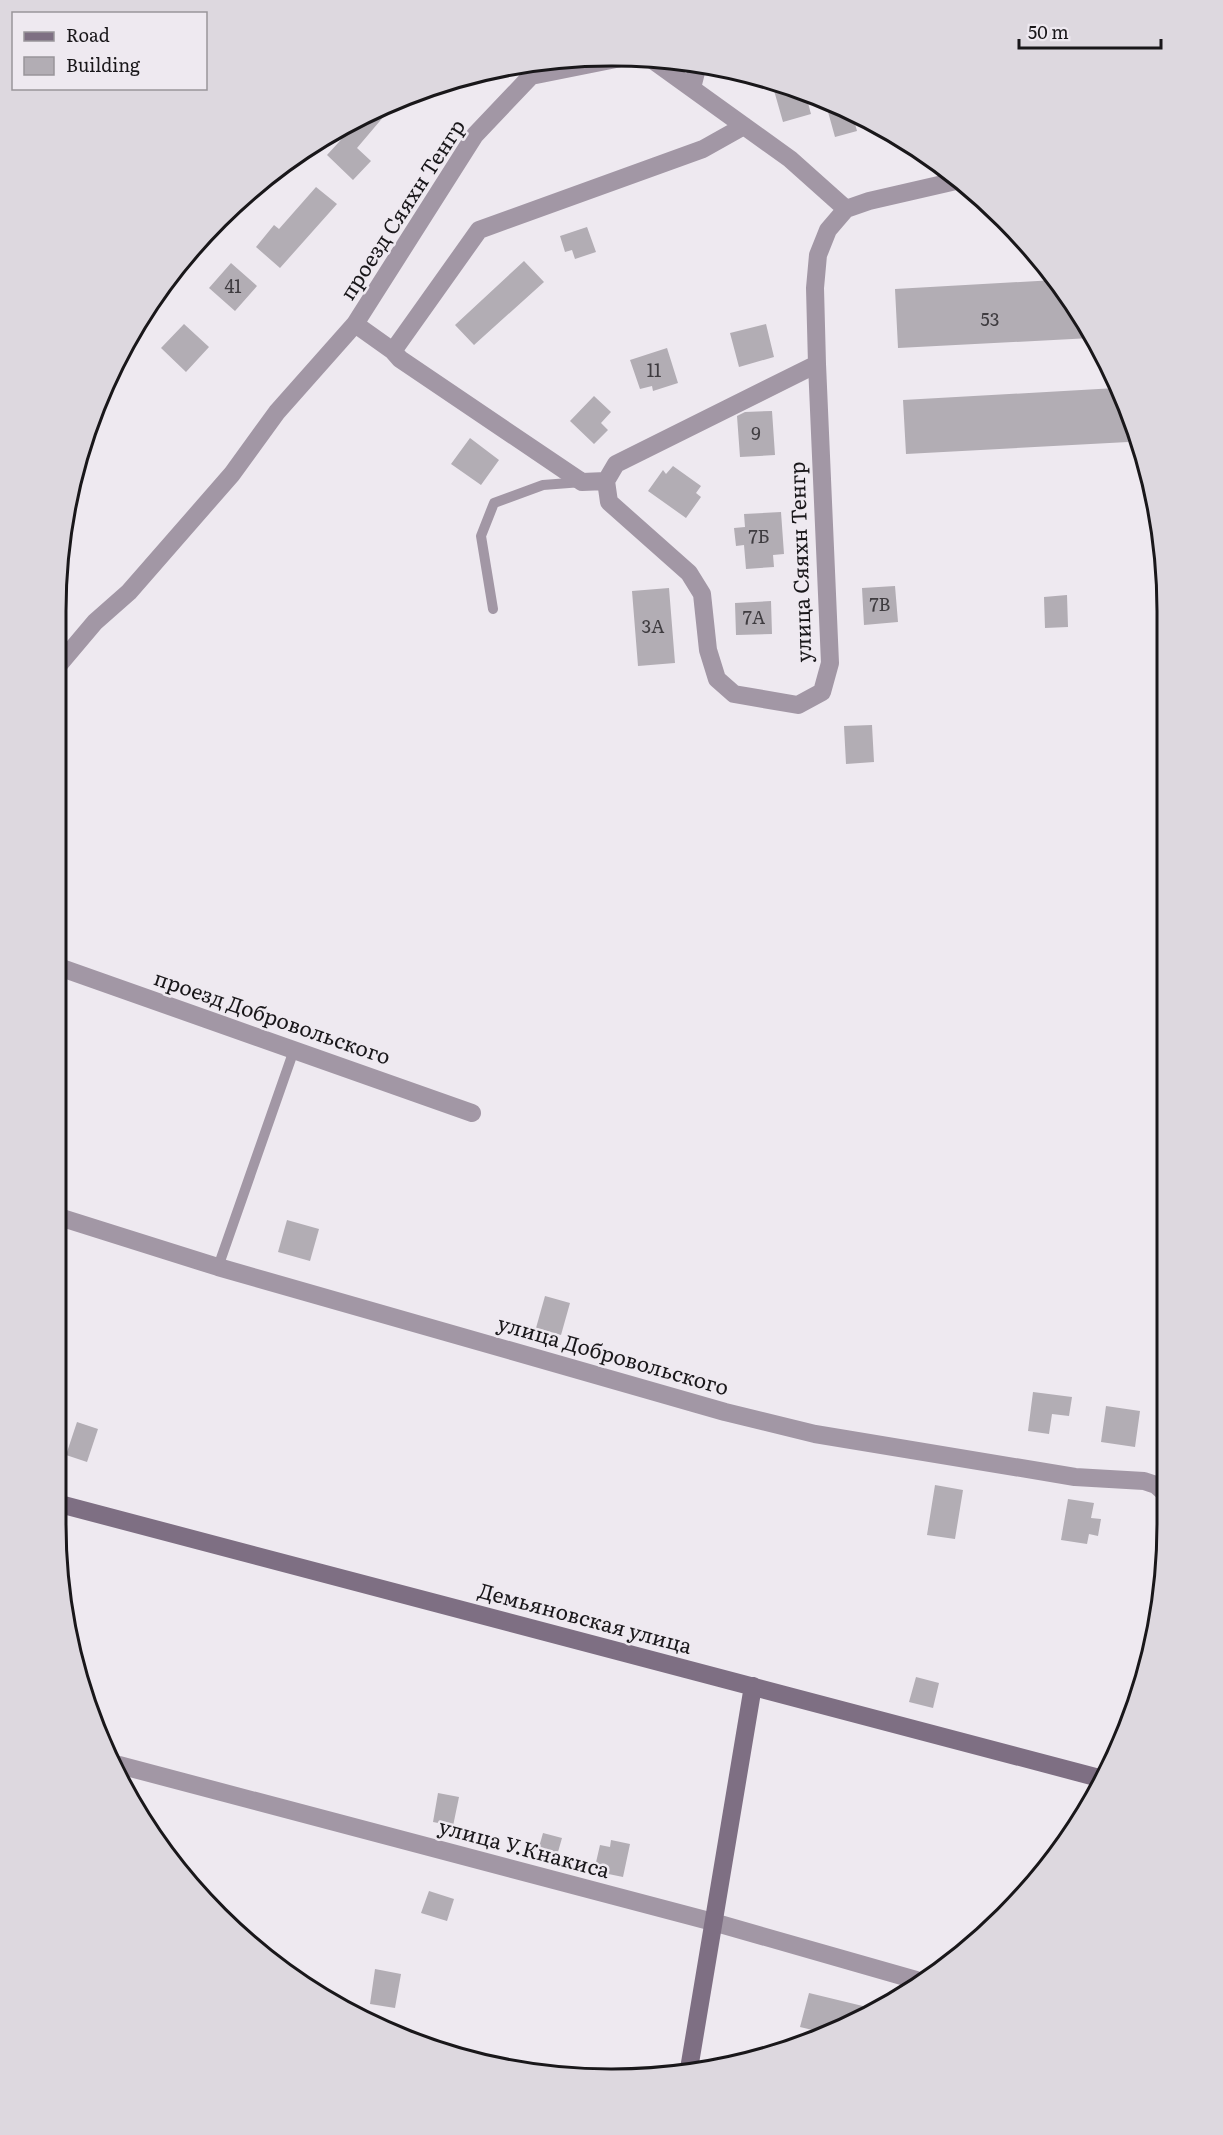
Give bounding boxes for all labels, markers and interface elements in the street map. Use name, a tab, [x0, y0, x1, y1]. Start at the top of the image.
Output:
legend	[12, 12, 207, 90]
scale bar	[1019, 12, 1162, 50]
text: 50 m	[1028, 18, 1069, 45]
text: Road	[66, 21, 110, 48]
text: Building	[66, 51, 141, 78]
street label: проезд Сяяхн Тенгр	[331, 112, 471, 305]
house number: 41	[224, 272, 242, 299]
house number: 53	[981, 305, 999, 332]
house number: 11	[647, 356, 661, 383]
house number: 9	[751, 419, 761, 446]
street label: улица Сяяхн Тенгр	[780, 461, 818, 663]
house number: 7Б	[748, 522, 770, 549]
house number: 7В	[869, 590, 891, 617]
house number: 7А	[743, 603, 765, 630]
house number: 3А	[642, 612, 665, 639]
street label: проезд Добровольского	[150, 961, 395, 1071]
street label: улица Добровольского	[494, 1306, 733, 1401]
street label: Демьяновская улица	[475, 1573, 697, 1660]
street label: улица У.Кнакиса	[436, 1809, 614, 1885]

